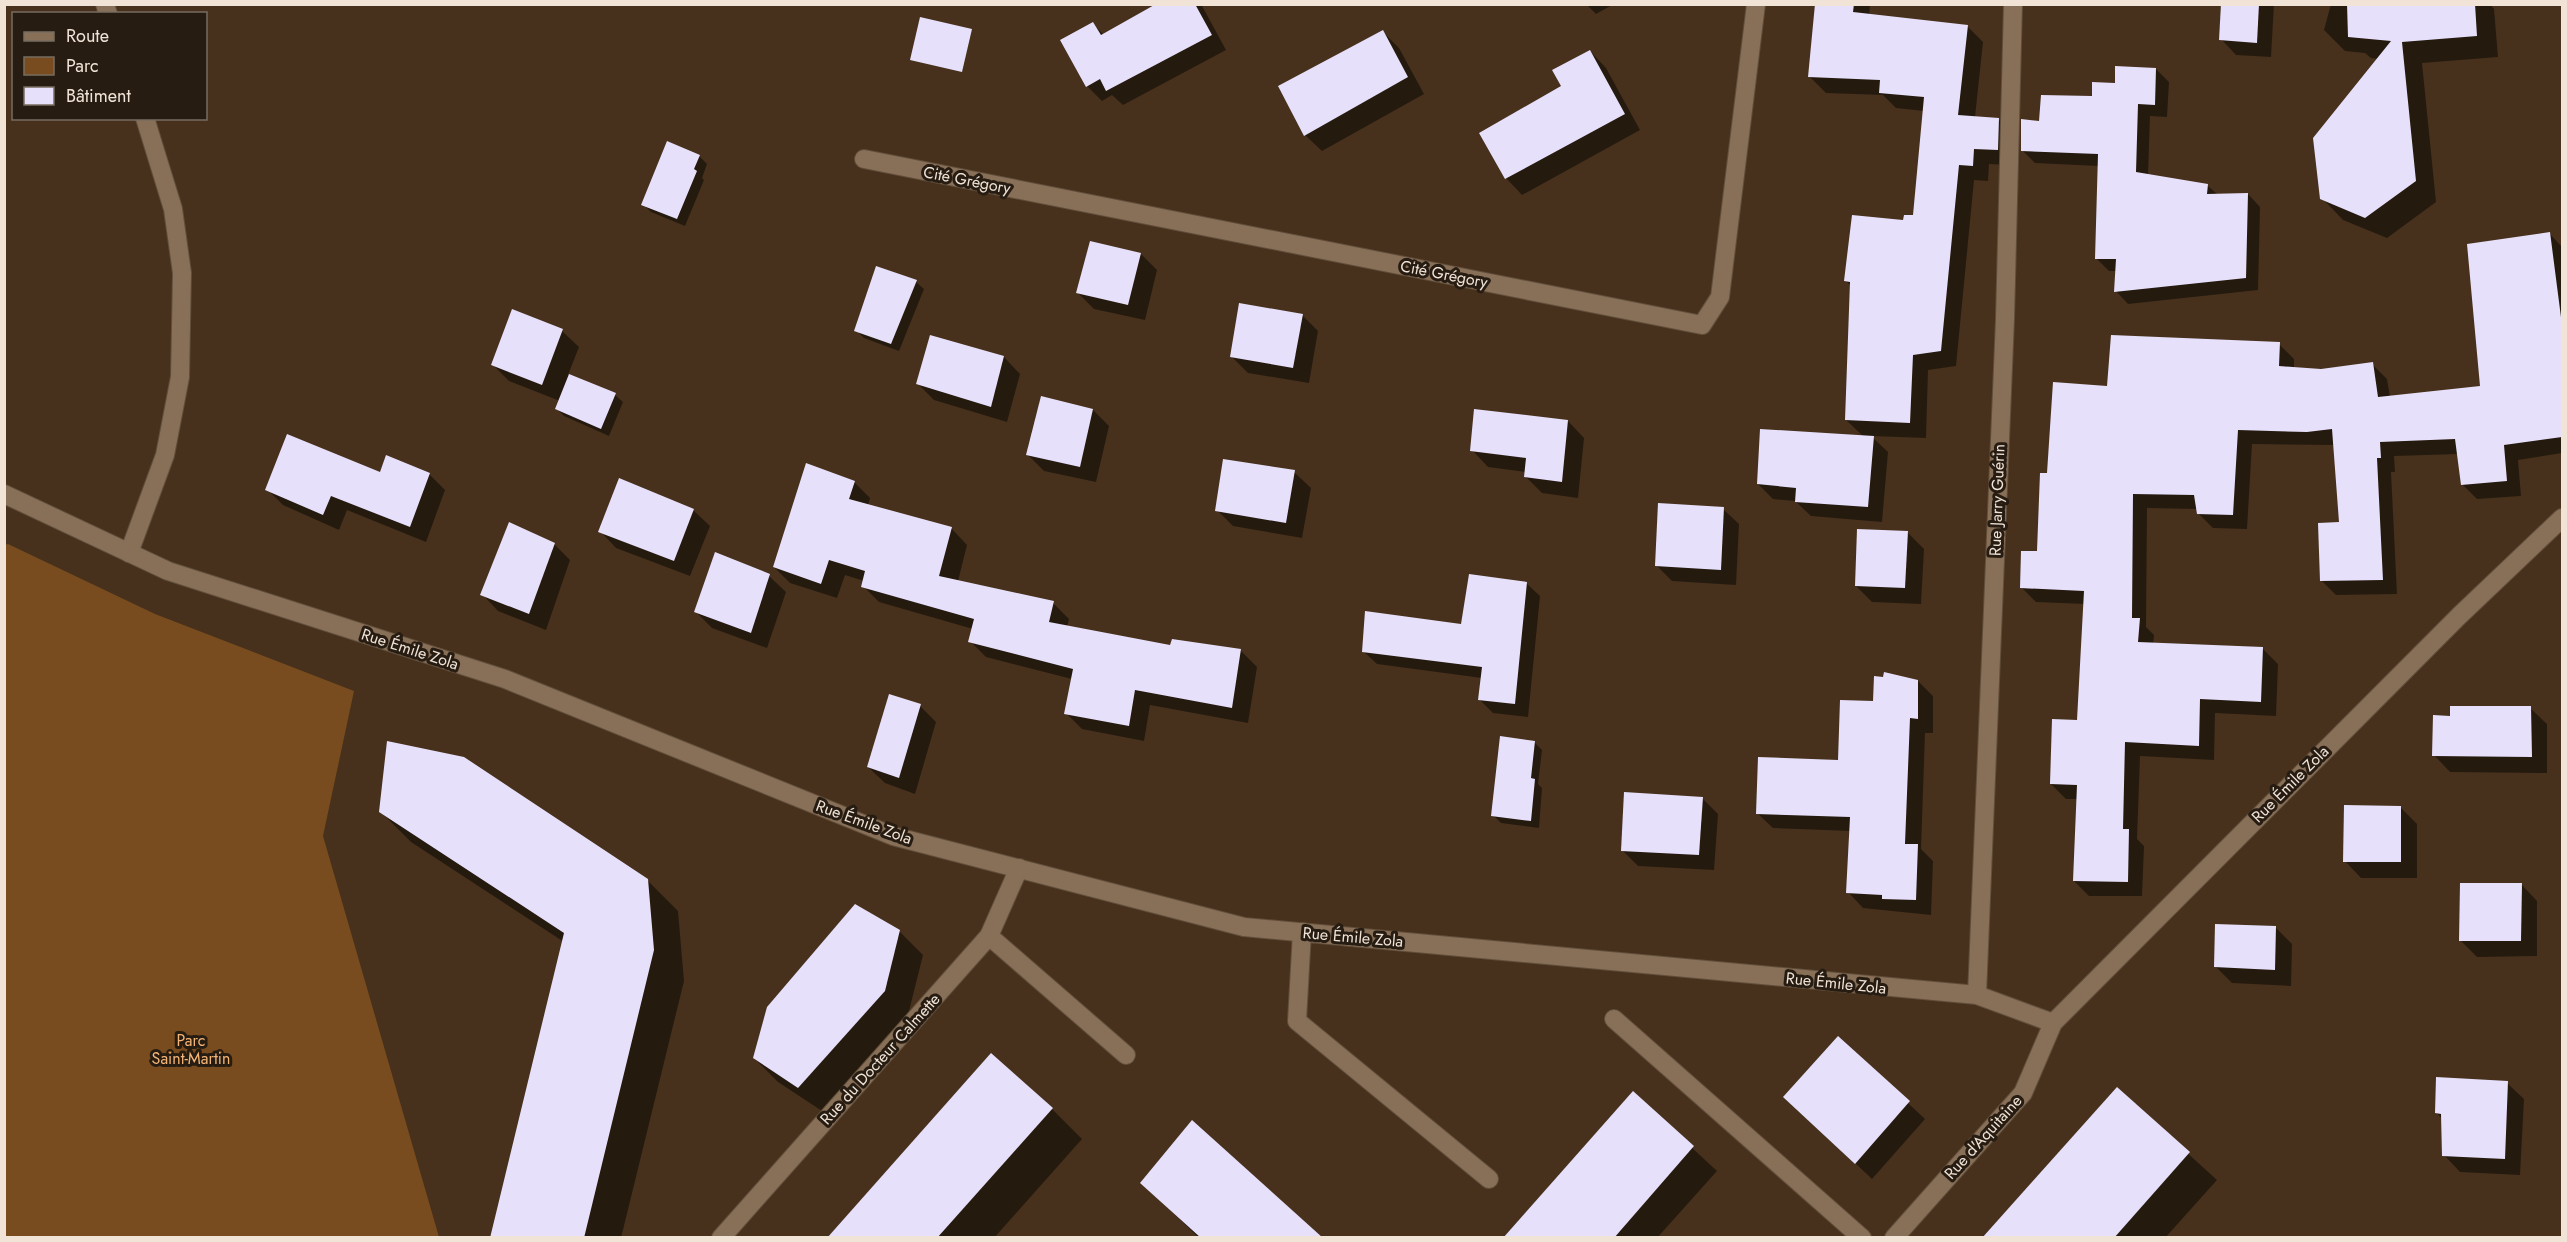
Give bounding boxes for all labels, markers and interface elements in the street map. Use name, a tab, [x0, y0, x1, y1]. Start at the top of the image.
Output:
legend	[12, 12, 207, 120]
text: Route	[66, 23, 109, 49]
text: Parc	[66, 53, 99, 79]
text: Bâtiment	[66, 83, 132, 109]
street label: Cité Grégory	[921, 160, 1014, 200]
street label: Cité Grégory	[1398, 254, 1491, 294]
street label: Rue Jarry Guérin	[1984, 443, 2010, 557]
street label: Rue Émile Zola	[358, 622, 462, 676]
street label: Rue Émile Zola	[2246, 740, 2334, 828]
street label: Rue Émile Zola	[813, 794, 915, 850]
street label: Rue Émile Zola	[1302, 921, 1404, 953]
street label: Rue Émile Zola	[1785, 966, 1887, 1000]
street label: Rue du Docteur Calmette	[815, 988, 945, 1130]
park label: Parc Saint-Martin	[152, 1029, 230, 1070]
street label: Rue d'Aquitaine	[1939, 1090, 2027, 1184]

